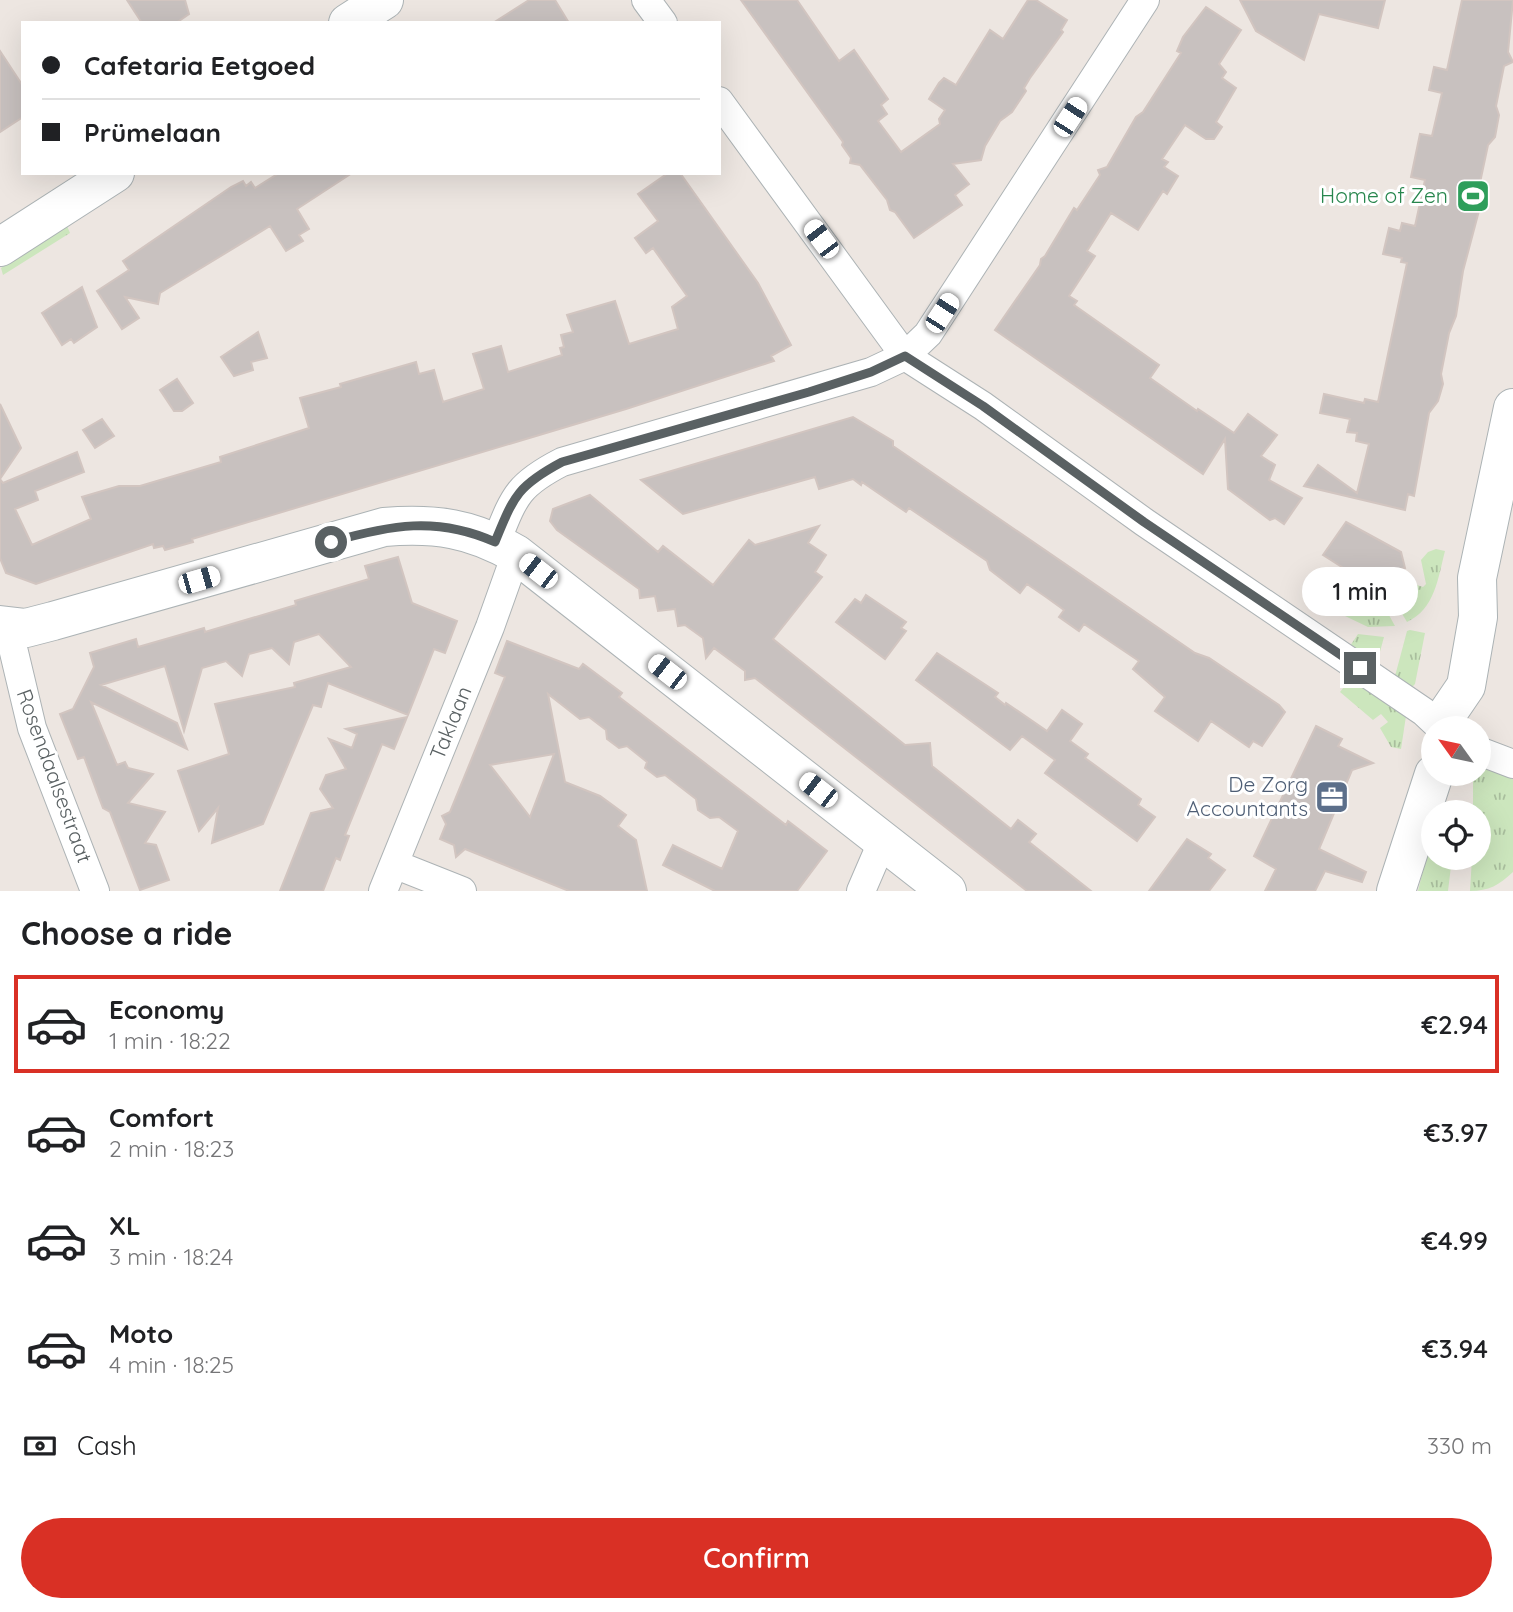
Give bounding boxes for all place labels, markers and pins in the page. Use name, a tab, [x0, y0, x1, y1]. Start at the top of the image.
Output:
sports icon: Home of Zen	[1454, 177, 1492, 215]
place label: Home of Zen	[1320, 182, 1448, 208]
place label: De Zorg Accountants	[1187, 771, 1308, 821]
office icon: De Zorg Accountants	[1313, 778, 1351, 816]

